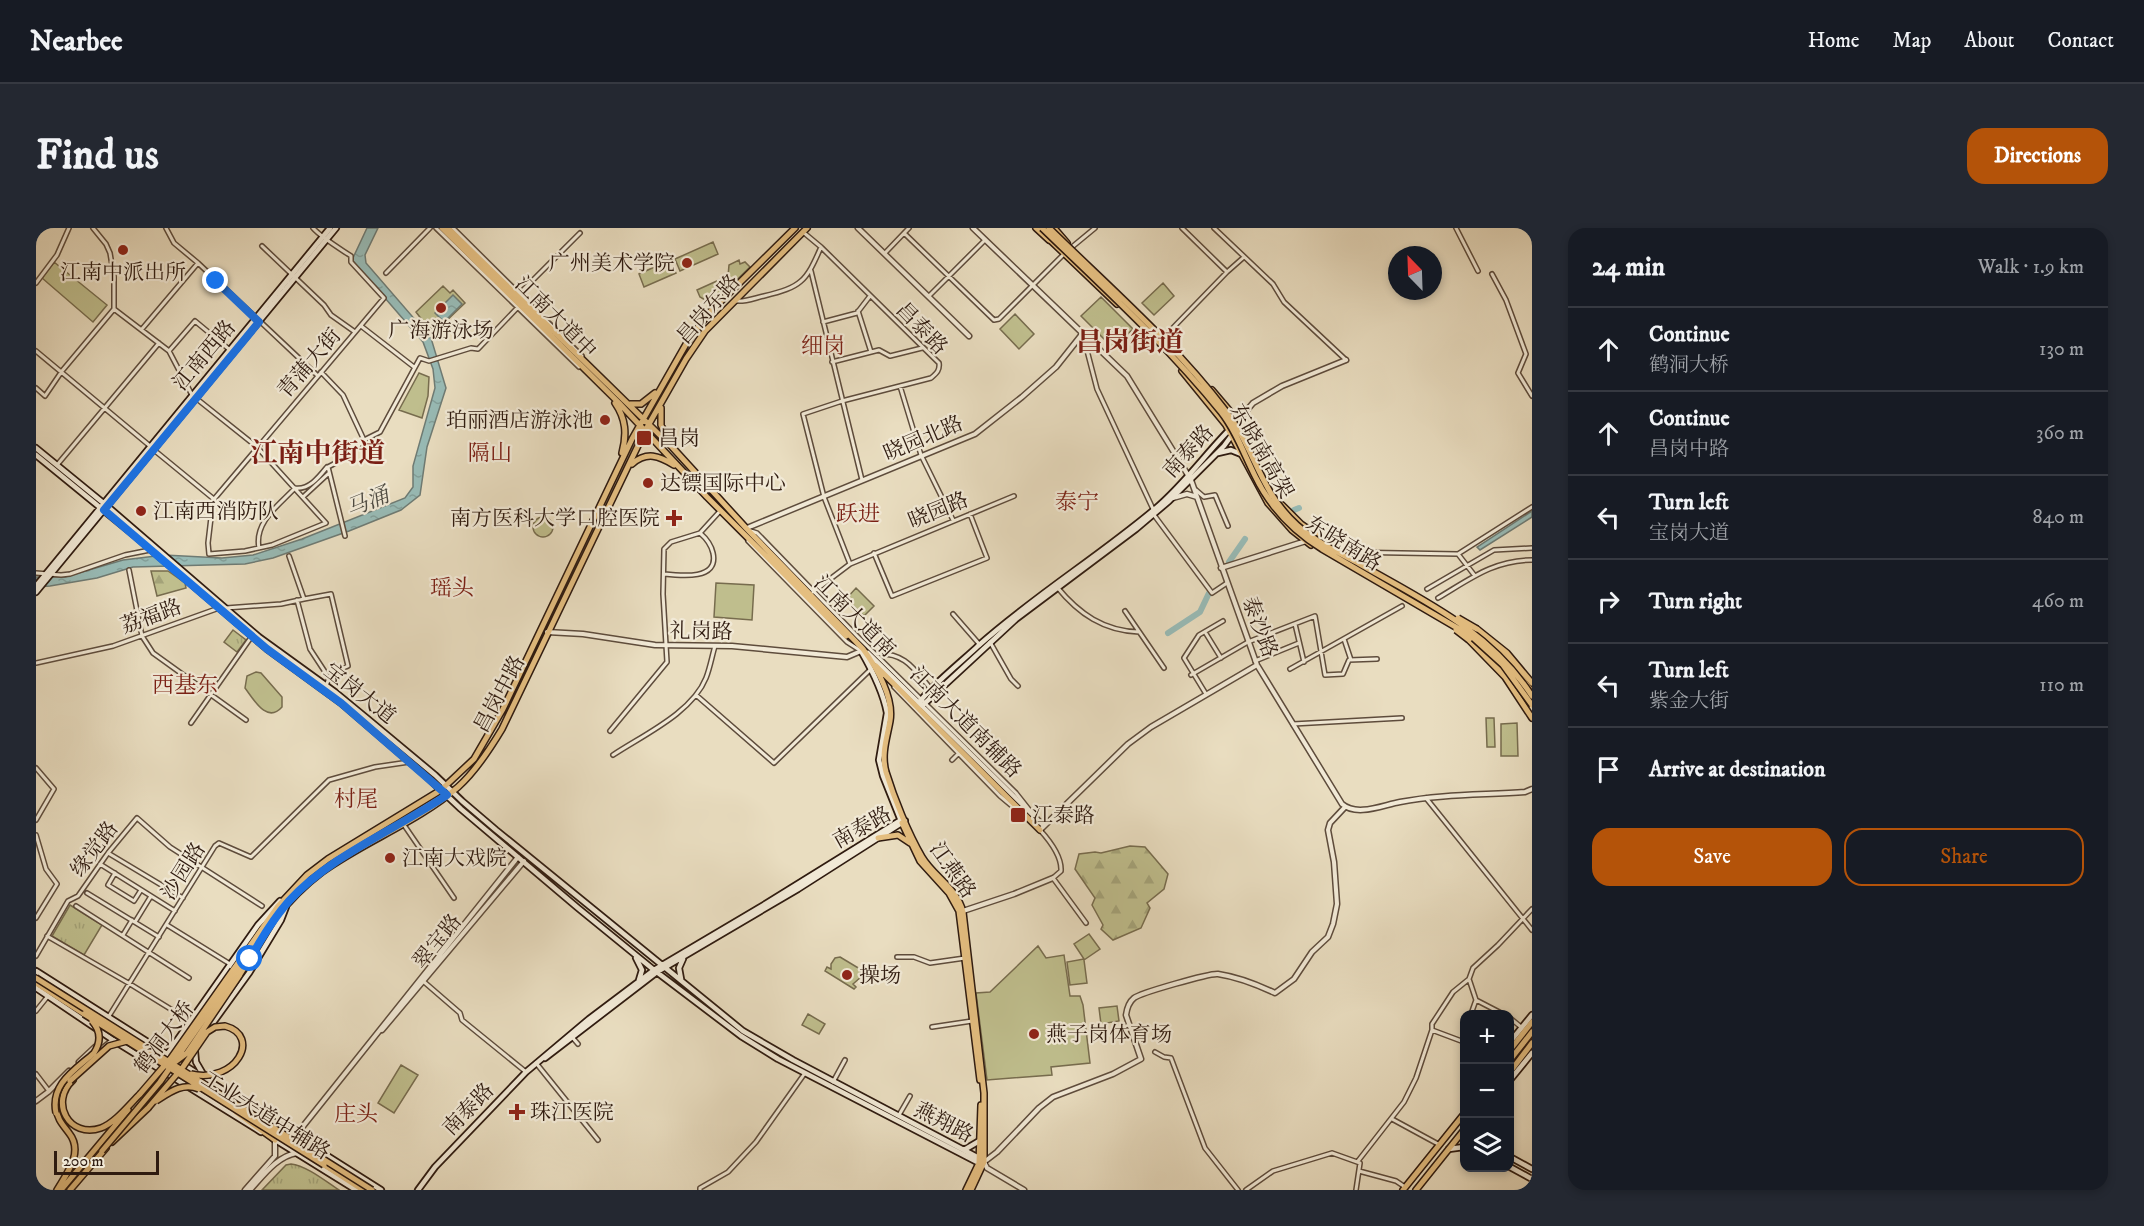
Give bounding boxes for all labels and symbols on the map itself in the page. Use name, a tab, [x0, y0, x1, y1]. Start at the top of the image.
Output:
marker: 江南中派出所	[116, 243, 130, 257]
north arrow	[1388, 246, 1442, 300]
place label: 广州美术学院	[549, 251, 675, 277]
marker: 广州美术学院	[680, 256, 694, 270]
place label: 江南中派出所	[60, 260, 186, 286]
route end	[202, 267, 228, 293]
street label: 昌岗东路	[671, 269, 746, 350]
street label: 江南大道中	[509, 271, 602, 364]
street label: 昌泰路	[890, 297, 953, 360]
marker: 广海游泳场	[434, 301, 448, 315]
street label: 江南西路	[168, 315, 242, 396]
place label: 广海游泳场	[389, 318, 494, 344]
street label: 青蒲大街	[272, 323, 347, 404]
district label: 昌岗街道	[1076, 326, 1184, 360]
district label: 细岗	[801, 333, 845, 360]
street label: 东晓南高架	[1224, 400, 1299, 503]
place label: 珀丽酒店游泳池	[446, 408, 593, 434]
street label: 晓园北路	[880, 411, 967, 467]
marker: 珀丽酒店游泳池	[598, 413, 612, 427]
street label: 南泰路	[1158, 420, 1219, 484]
place label: 昌岗	[658, 426, 700, 452]
marker: 昌岗	[635, 429, 653, 447]
district label: 江南中街道	[251, 437, 386, 471]
district label: 隔山	[468, 440, 512, 467]
place label: 达镖国际中心	[660, 471, 786, 497]
marker: 达镖国际中心	[641, 476, 655, 490]
water label: 马涌	[342, 481, 396, 523]
street label: 晓园路	[904, 487, 972, 535]
district label: 泰宁	[1055, 489, 1099, 516]
place label: 江南西消防队	[153, 499, 279, 525]
district label: 跃进	[836, 501, 880, 528]
marker: 江南西消防队	[134, 504, 148, 518]
place label: 南方医科大学口腔医院	[450, 506, 660, 532]
marker: 南方医科大学口腔医院	[665, 509, 683, 527]
street label: 东晓南路	[1301, 511, 1386, 577]
street label: 江南大道南	[808, 570, 901, 663]
district label: 瑶头	[430, 575, 474, 602]
street label: 泰沙路	[1236, 593, 1282, 661]
street label: 荔福路	[117, 594, 185, 640]
street label: 礼岗路	[669, 618, 733, 646]
street label: 昌岗中路	[469, 651, 531, 738]
street label: 宝岗大道	[318, 658, 400, 730]
street label: 江南大道南辅路	[904, 662, 1026, 784]
district label: 西基东	[152, 672, 218, 699]
district label: 村尾	[334, 786, 378, 813]
street label: 南泰路	[829, 801, 896, 855]
place label: 江泰路	[1032, 803, 1095, 829]
marker: 江泰路	[1009, 806, 1027, 824]
street label: 缘觉路	[65, 817, 124, 883]
street label: 江燕路	[923, 837, 981, 904]
street label: 沙园路	[156, 838, 212, 905]
place label: 江南大戏院	[402, 846, 507, 872]
marker: 江南大戏院	[383, 851, 397, 865]
street label: 翠宝路	[408, 909, 468, 974]
route start	[236, 945, 262, 971]
place label: 操场	[859, 963, 901, 989]
marker: 操场	[840, 968, 854, 982]
street label: 鹤洞大桥	[129, 996, 200, 1079]
place label: 燕子岗体育场	[1046, 1022, 1172, 1048]
marker: 燕子岗体育场	[1027, 1027, 1041, 1041]
street label: 工业大道中辅路	[196, 1066, 335, 1166]
street label: 南泰路	[437, 1078, 500, 1141]
street label: 燕翔路	[910, 1097, 978, 1149]
place label: 珠江医院	[530, 1100, 614, 1126]
district label: 庄头	[334, 1101, 378, 1128]
marker: 珠江医院	[508, 1103, 526, 1121]
scale bar	[54, 1148, 159, 1176]

